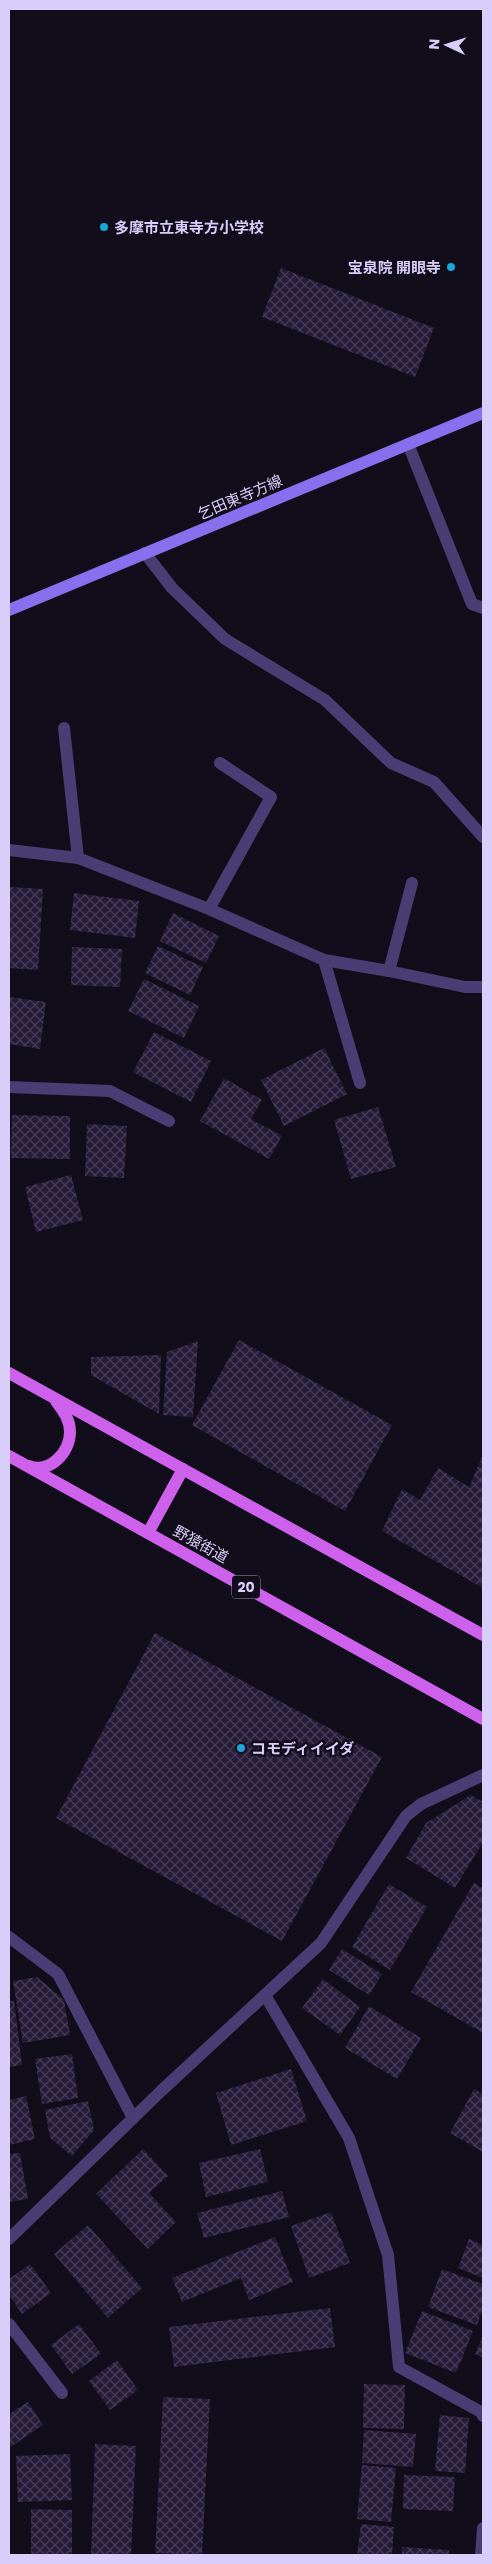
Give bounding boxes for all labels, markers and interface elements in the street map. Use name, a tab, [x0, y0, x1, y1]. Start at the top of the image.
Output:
north arrow	[422, 20, 472, 70]
text: N	[424, 38, 444, 50]
place label: 多摩市立東寺方小学校	[114, 217, 264, 238]
marker: 多摩市立東寺方小学校	[98, 221, 110, 233]
place label: 宝泉院 開眼寺	[348, 257, 441, 278]
marker: 宝泉院 開眼寺	[445, 261, 457, 273]
street label: 乞田東寺方線	[194, 470, 286, 524]
street label: 野猿街道	[170, 1520, 232, 1568]
road number: 20	[232, 1575, 260, 1598]
place label: コモディイイダ	[251, 1738, 354, 1759]
marker: コモディイイダ	[235, 1742, 247, 1754]

